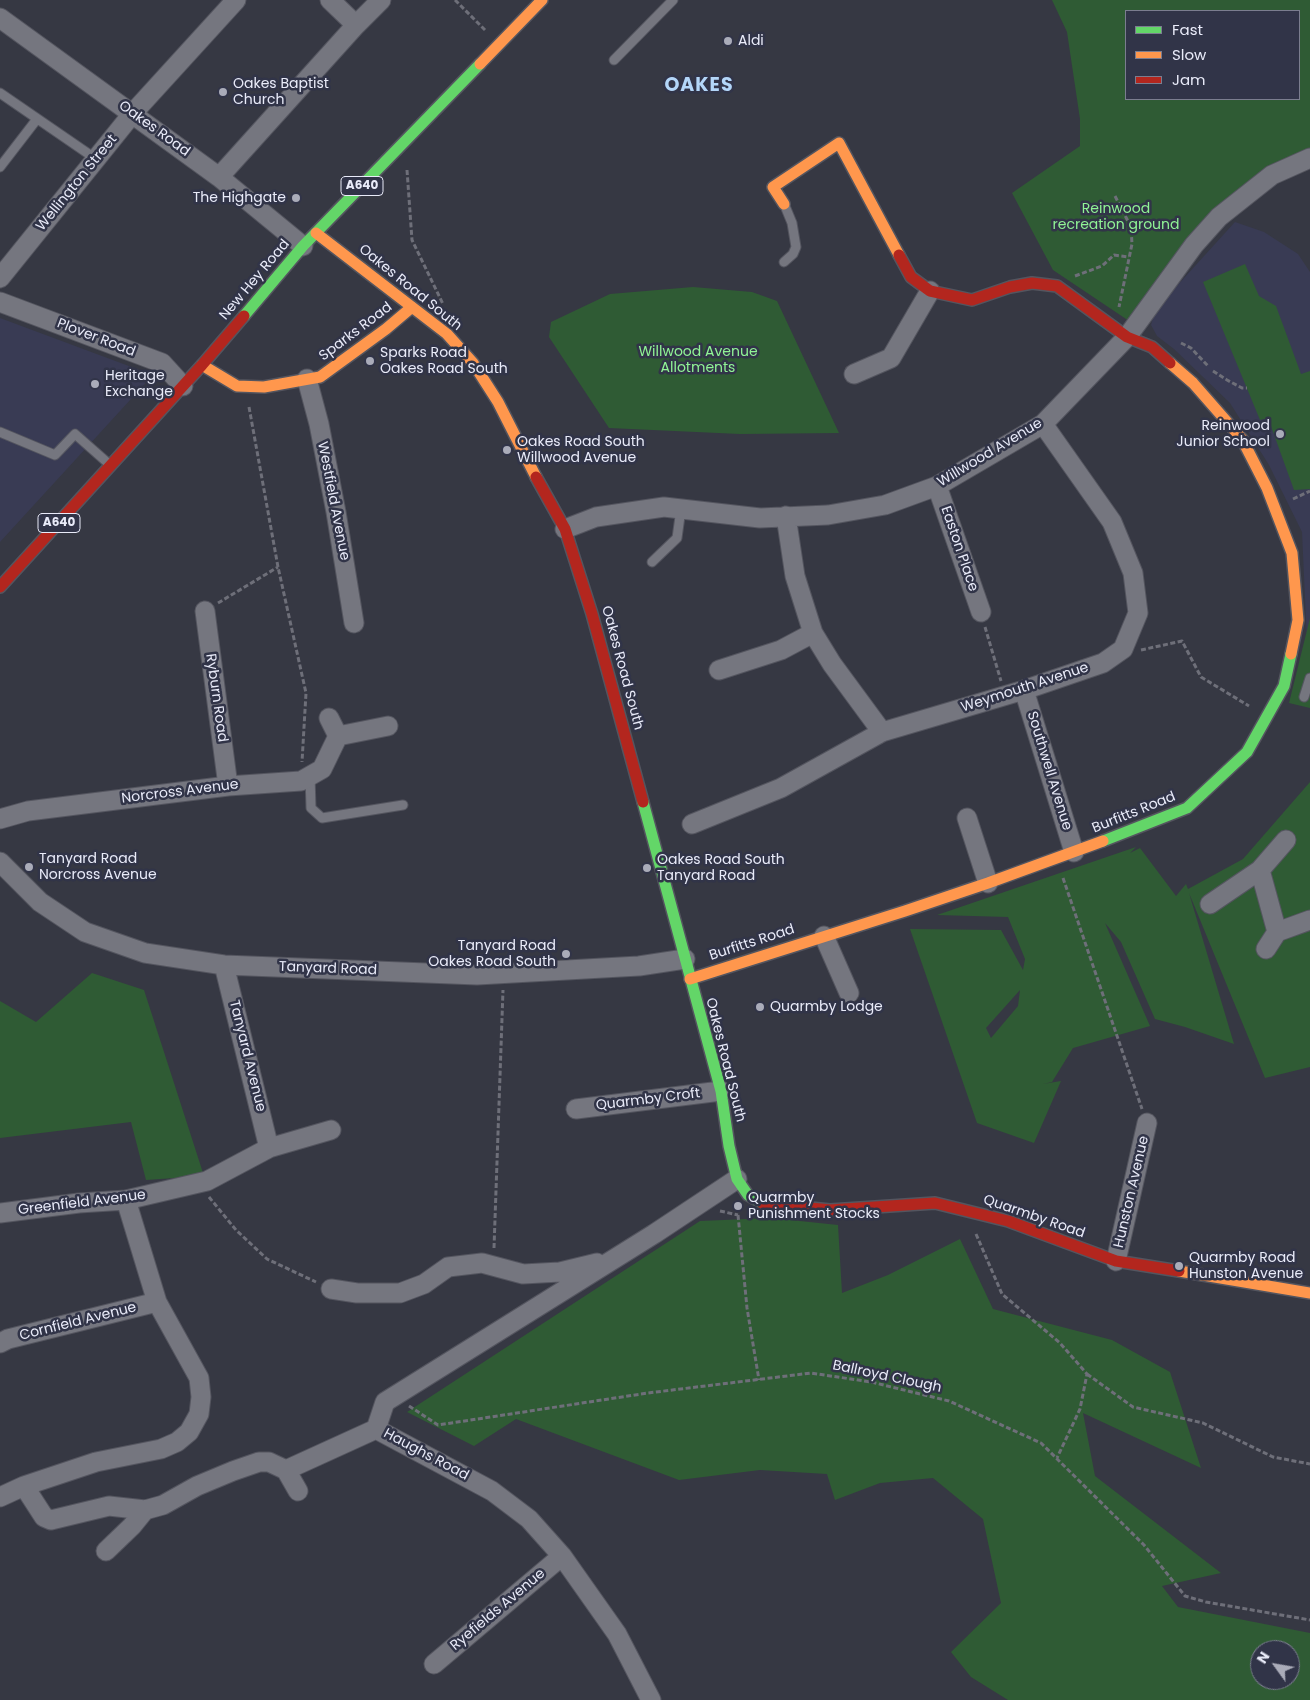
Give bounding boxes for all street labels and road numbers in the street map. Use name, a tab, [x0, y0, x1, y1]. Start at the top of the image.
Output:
street label: Oakes Road	[115, 98, 193, 160]
street label: Wellington Street	[33, 132, 121, 234]
road number: A640	[341, 177, 383, 196]
street label: New Hey Road	[216, 236, 294, 324]
street label: Oakes Road South	[355, 241, 465, 335]
street label: Sparks Road	[316, 299, 396, 365]
street label: Plover Road	[55, 315, 137, 361]
street label: Willwood Avenue	[935, 415, 1045, 491]
street label: Westfield Avenue	[313, 440, 353, 562]
street label: Easton Place	[937, 504, 981, 594]
road number: A640	[38, 514, 80, 532]
street label: Oakes Road South	[597, 604, 647, 732]
street label: Ryburn Road	[201, 653, 231, 743]
street label: Weymouth Avenue	[959, 659, 1091, 717]
street label: Southwell Avenue	[1023, 709, 1075, 833]
street label: Norcross Avenue	[121, 776, 239, 808]
street label: Burfitts Road	[1090, 789, 1178, 837]
street label: Burfitts Road	[707, 921, 797, 965]
street label: Tanyard Road	[279, 959, 377, 979]
street label: Oakes Road South	[701, 996, 749, 1124]
street label: Tanyard Avenue	[225, 998, 269, 1114]
street label: Quarmby Croft	[595, 1085, 701, 1115]
street label: Hunston Avenue	[1111, 1134, 1153, 1250]
street label: Greenfield Avenue	[17, 1187, 147, 1219]
street label: Quarmby Road	[981, 1192, 1087, 1242]
street label: Cornfield Avenue	[18, 1299, 138, 1345]
street label: Ballroyd Clough	[831, 1357, 943, 1397]
street label: Haughs Road	[381, 1426, 471, 1484]
street label: Ryefields Avenue	[447, 1566, 549, 1654]

